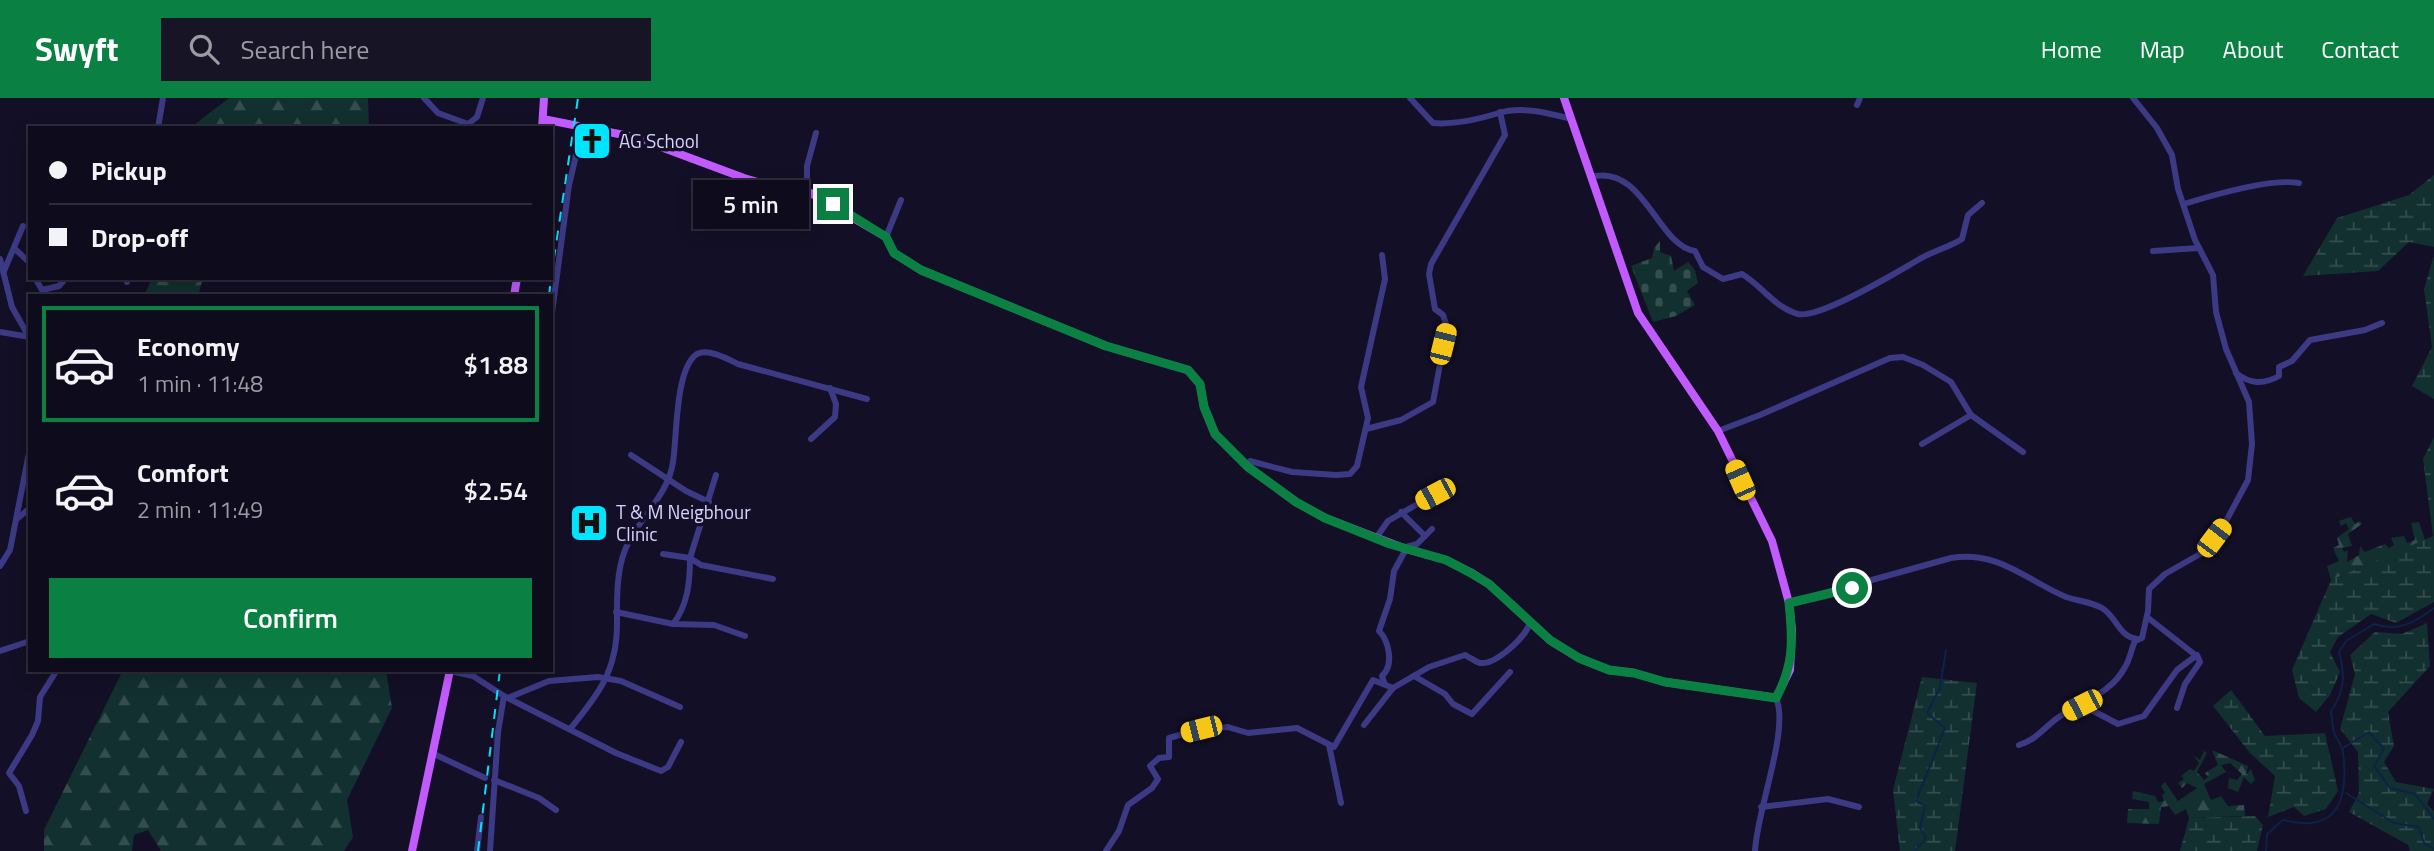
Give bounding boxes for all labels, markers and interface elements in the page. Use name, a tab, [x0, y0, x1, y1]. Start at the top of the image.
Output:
search box	[161, 18, 651, 81]
text: Swyft	[35, 24, 119, 74]
icon: search	[185, 30, 223, 68]
text: Search here	[241, 30, 369, 69]
text: Home	[2041, 31, 2102, 67]
text: Map	[2140, 31, 2185, 67]
text: About	[2223, 31, 2283, 67]
text: Contact	[2321, 31, 2399, 67]
church icon: AG School	[571, 120, 613, 162]
place label: AG School	[619, 126, 699, 155]
text: Pickup	[91, 151, 167, 190]
callout: 5 min	[693, 180, 808, 228]
text: 5 min	[723, 187, 779, 222]
route end	[817, 188, 849, 220]
text: Drop-off	[91, 218, 188, 257]
car	[1428, 321, 1459, 367]
text: Economy	[137, 327, 239, 366]
icon: car	[53, 333, 116, 396]
text: $1.88	[464, 345, 528, 384]
text: 1 min · 11:48	[137, 366, 263, 401]
text: Comfort	[137, 453, 229, 492]
car	[1722, 457, 1759, 503]
icon: car	[53, 459, 116, 522]
text: $2.54	[464, 471, 528, 510]
car	[1412, 475, 1459, 513]
text: 2 min · 11:49	[137, 492, 263, 527]
place label: T & M Neigbhour Clinic	[616, 497, 751, 548]
hospital icon: T & M Neigbhour Clinic	[568, 502, 610, 544]
car	[2193, 515, 2236, 561]
route start	[1836, 572, 1868, 604]
button: Confirm	[49, 578, 532, 658]
car	[2059, 686, 2106, 724]
car	[1179, 714, 1224, 744]

